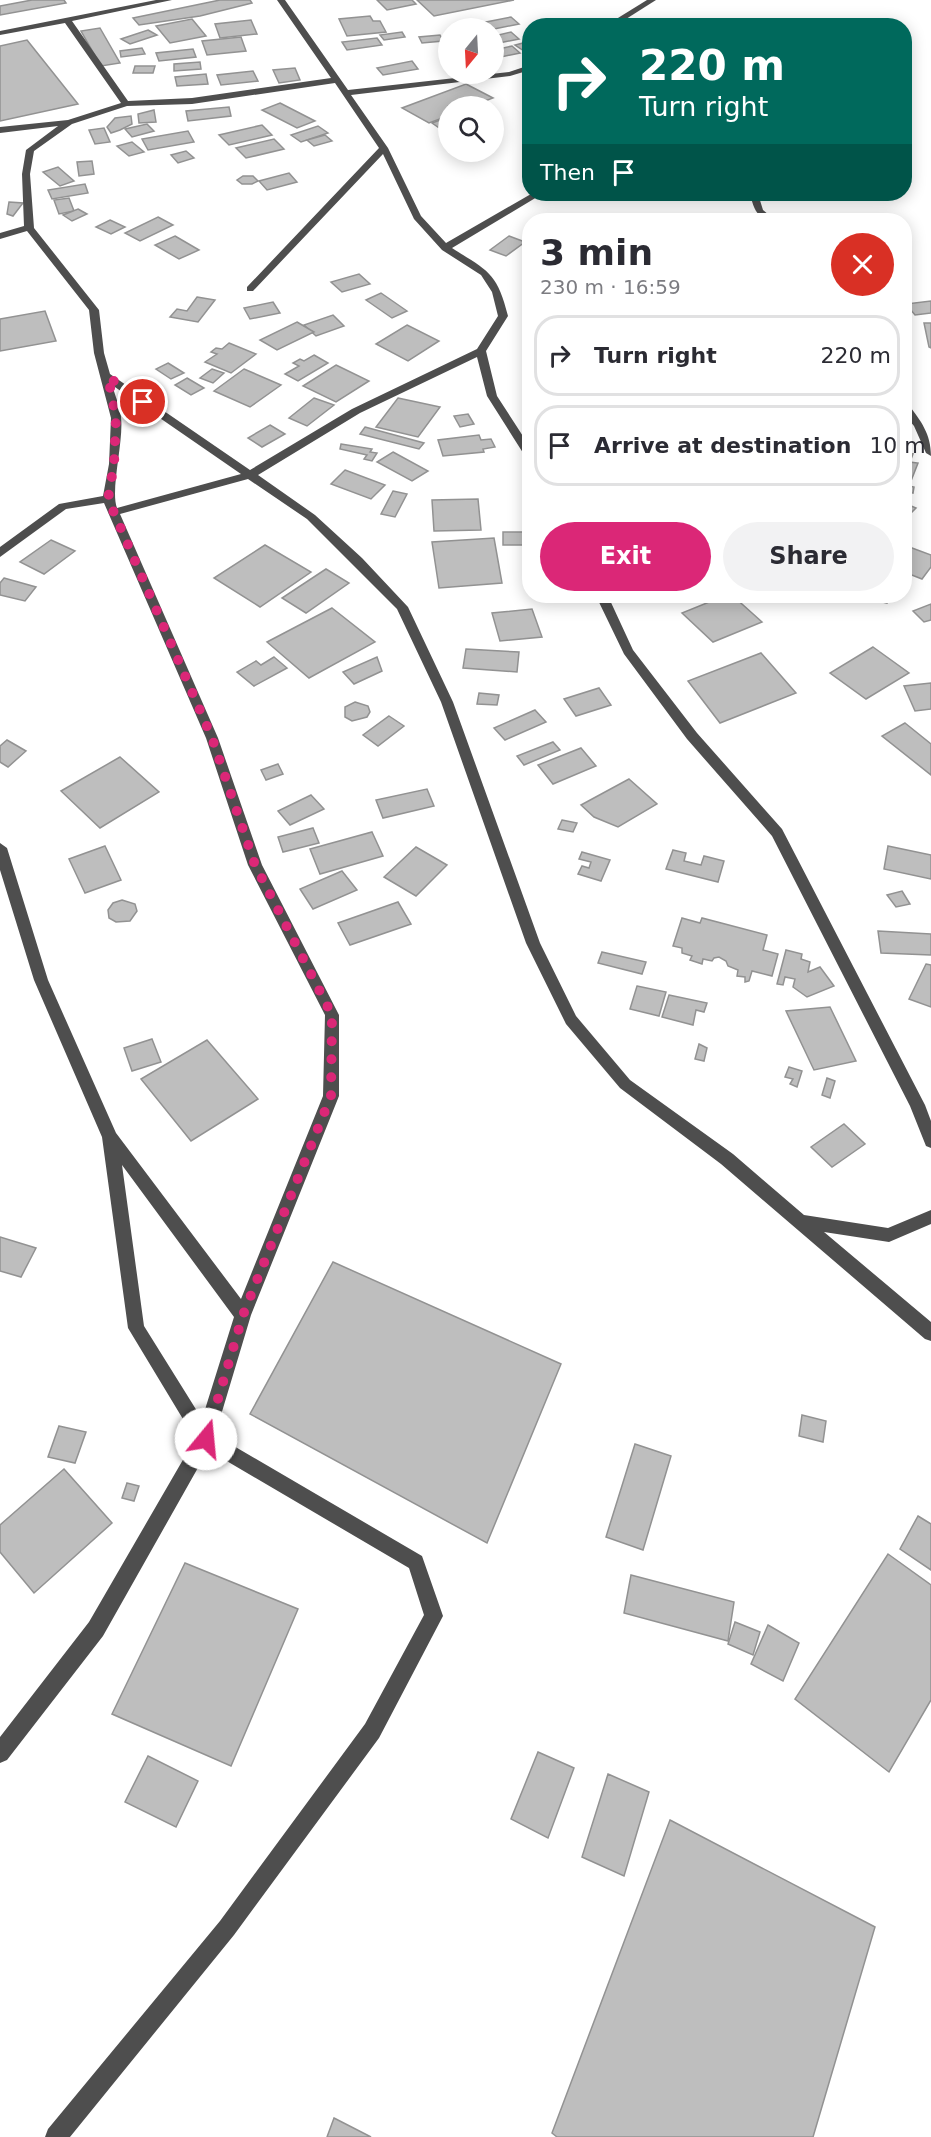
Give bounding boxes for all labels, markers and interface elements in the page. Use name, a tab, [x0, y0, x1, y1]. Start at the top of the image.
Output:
north arrow	[438, 18, 504, 84]
map controls	[438, 18, 504, 162]
text: 220 m	[639, 41, 785, 90]
icon: right	[540, 42, 618, 120]
text: Turn right	[639, 91, 768, 122]
button: search	[438, 96, 504, 162]
icon: arrive	[607, 156, 640, 189]
text: Then	[540, 160, 595, 185]
text: 3 min	[540, 232, 653, 273]
button: close	[831, 233, 894, 296]
text: 230 m · 16:59	[540, 275, 681, 299]
icon: right	[543, 339, 576, 372]
text: Turn right	[594, 343, 717, 368]
text: 220 m	[821, 343, 891, 368]
pin	[117, 376, 168, 427]
icon: arrive	[126, 385, 159, 418]
icon: arrive	[543, 429, 576, 462]
text: Arrive at destination	[594, 433, 851, 458]
text: 10 m	[869, 433, 926, 458]
button: Exit	[540, 522, 711, 591]
button: Share	[723, 522, 894, 591]
position arrow	[174, 1407, 238, 1471]

